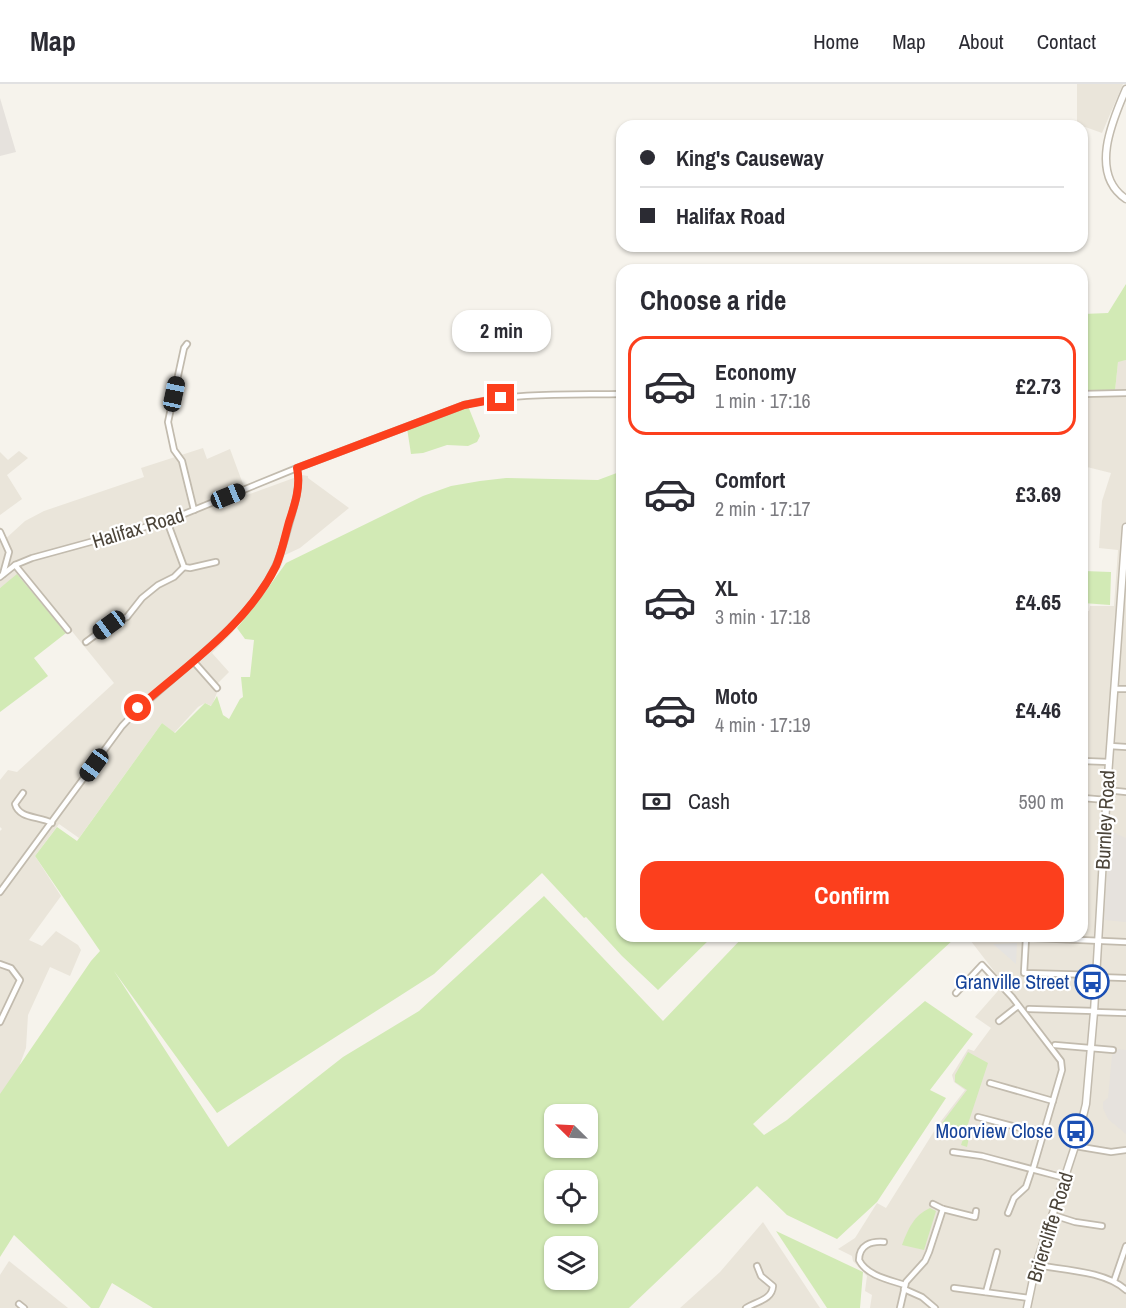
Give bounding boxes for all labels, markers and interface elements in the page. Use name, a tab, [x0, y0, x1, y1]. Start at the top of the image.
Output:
text: Map	[30, 22, 76, 60]
text: Home	[813, 27, 859, 56]
text: Map	[892, 27, 926, 56]
text: About	[959, 27, 1004, 56]
text: Contact	[1037, 27, 1096, 56]
text: King's Causeway	[676, 143, 824, 173]
text: Halifax Road	[676, 201, 785, 231]
text: Choose a ride	[640, 282, 786, 318]
callout: 2 min	[452, 311, 550, 353]
text: 2 min	[480, 317, 523, 344]
text: Economy	[715, 357, 796, 387]
icon: car	[643, 359, 697, 413]
text: £2.73	[1016, 371, 1061, 401]
car	[161, 375, 187, 413]
route end	[487, 384, 514, 411]
text: 1 min · 17:16	[715, 387, 811, 414]
text: Comfort	[715, 465, 785, 495]
icon: car	[643, 467, 697, 521]
text: £3.69	[1016, 479, 1061, 509]
car	[208, 481, 248, 511]
text: 2 min · 17:17	[715, 495, 811, 522]
street label: Halifax Road	[89, 501, 187, 554]
text: XL	[715, 573, 738, 603]
icon: car	[643, 575, 697, 629]
text: £4.65	[1016, 587, 1061, 617]
text: 3 min · 17:18	[715, 603, 811, 630]
car	[89, 607, 129, 643]
text: Moto	[715, 681, 758, 711]
icon: car	[643, 683, 697, 737]
route start	[124, 694, 151, 721]
text: £4.46	[1016, 695, 1061, 725]
text: 4 min · 17:19	[715, 711, 811, 738]
car	[76, 745, 112, 785]
street label: Burnley Road	[1088, 770, 1121, 870]
icon: cash	[640, 785, 673, 818]
text: Cash	[688, 786, 730, 816]
text: 590 m	[1018, 788, 1064, 815]
button: Confirm	[640, 861, 1064, 930]
bus stop icon: Granville Street	[1074, 964, 1110, 1000]
place label: Granville Street	[955, 968, 1069, 995]
north arrow	[544, 1104, 598, 1158]
map controls	[544, 1104, 598, 1290]
bus stop icon: Moorview Close	[1058, 1113, 1094, 1149]
place label: Moorview Close	[935, 1117, 1053, 1144]
street label: Briercliffe Road	[1020, 1169, 1079, 1285]
button: locate	[544, 1170, 598, 1224]
button: layers	[544, 1236, 598, 1290]

